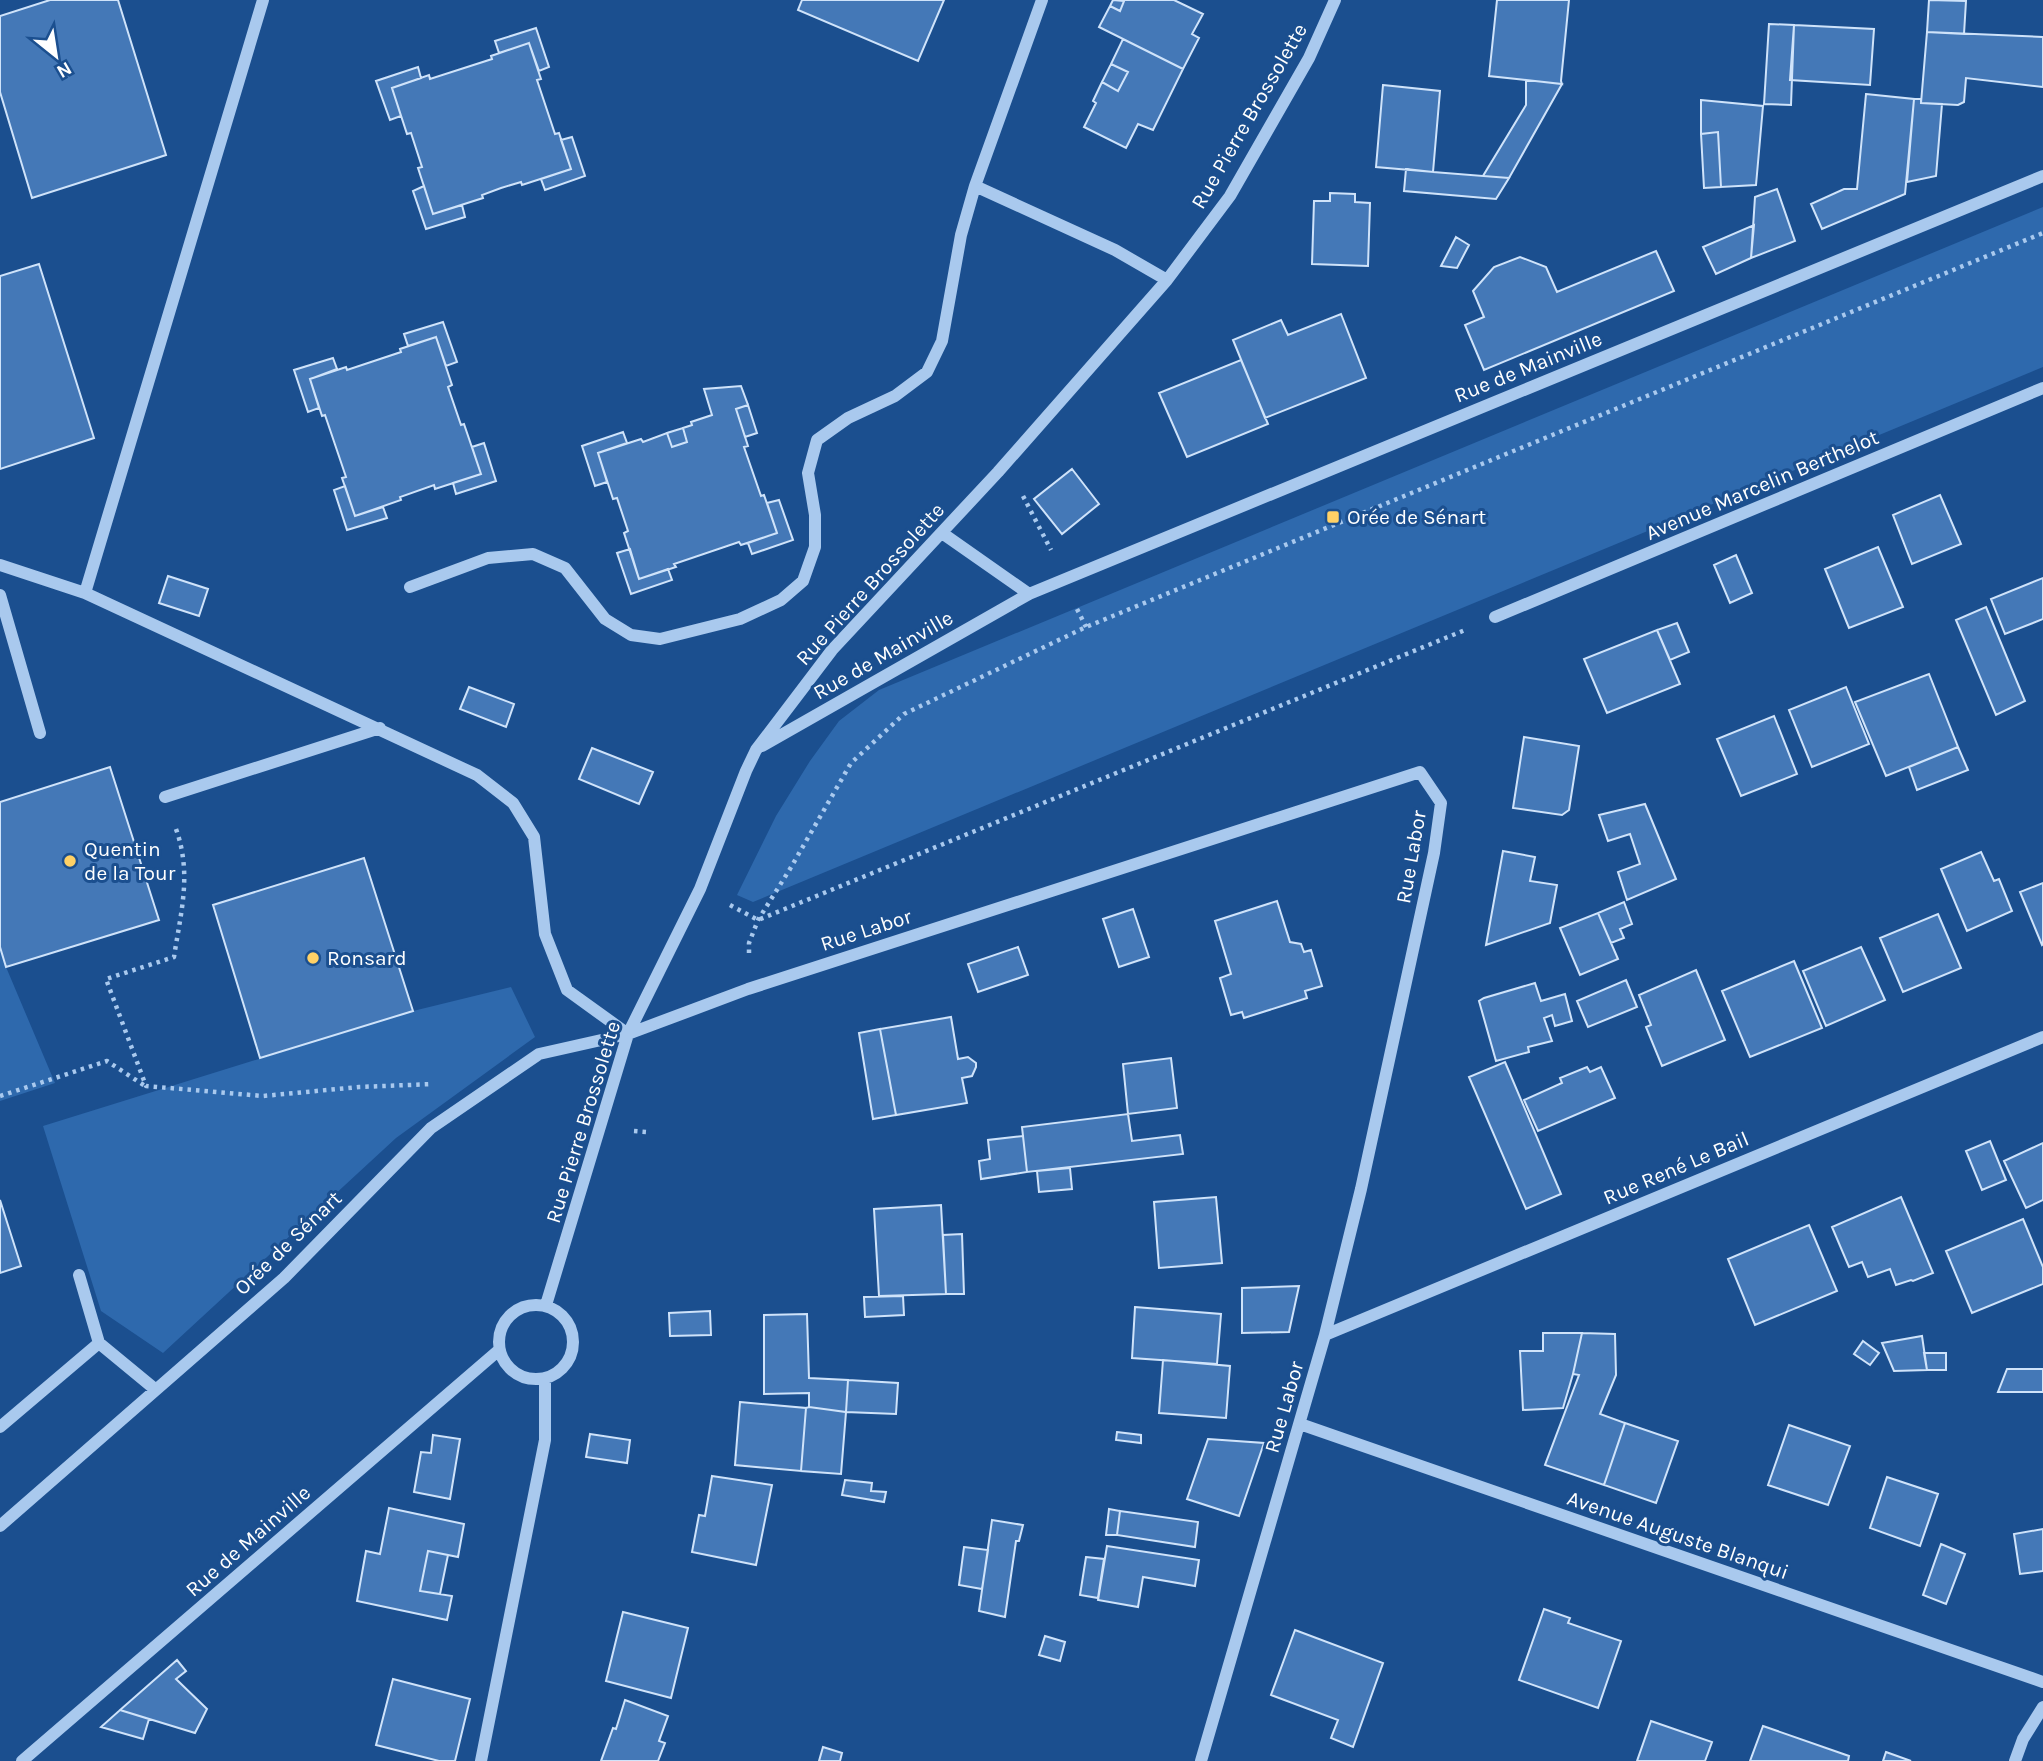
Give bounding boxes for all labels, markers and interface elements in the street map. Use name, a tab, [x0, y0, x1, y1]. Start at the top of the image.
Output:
street label: Rue Pierre Brossolette	[1186, 19, 1312, 213]
north arrow	[21, 21, 91, 91]
text: N	[53, 57, 75, 83]
street label: Rue de Mainville	[1451, 326, 1605, 408]
street label: Avenue Marcelin Berthelot	[1642, 425, 1882, 545]
street label: Rue Pierre Brossolette	[791, 498, 949, 670]
place label: Orée de Sénart	[1347, 505, 1486, 529]
marker: Orée de Sénart	[1325, 509, 1341, 525]
street label: Rue de Mainville	[809, 605, 957, 705]
street label: Rue Labor	[1391, 808, 1431, 905]
place label: Quentin de la Tour	[84, 837, 176, 885]
marker: Quentin de la Tour	[62, 853, 78, 869]
street label: Rue Labor	[817, 904, 915, 956]
place label: Ronsard	[327, 946, 407, 970]
marker: Ronsard	[305, 950, 321, 966]
street label: Rue Pierre Brossolette	[541, 1018, 625, 1226]
street label: Rue René Le Bail	[1600, 1127, 1752, 1209]
street label: Orée de Sénart	[230, 1186, 346, 1300]
street label: Rue Labor	[1259, 1358, 1309, 1456]
street label: Rue de Mainville	[181, 1480, 315, 1602]
street label: Avenue Auguste Blanqui	[1564, 1486, 1792, 1584]

